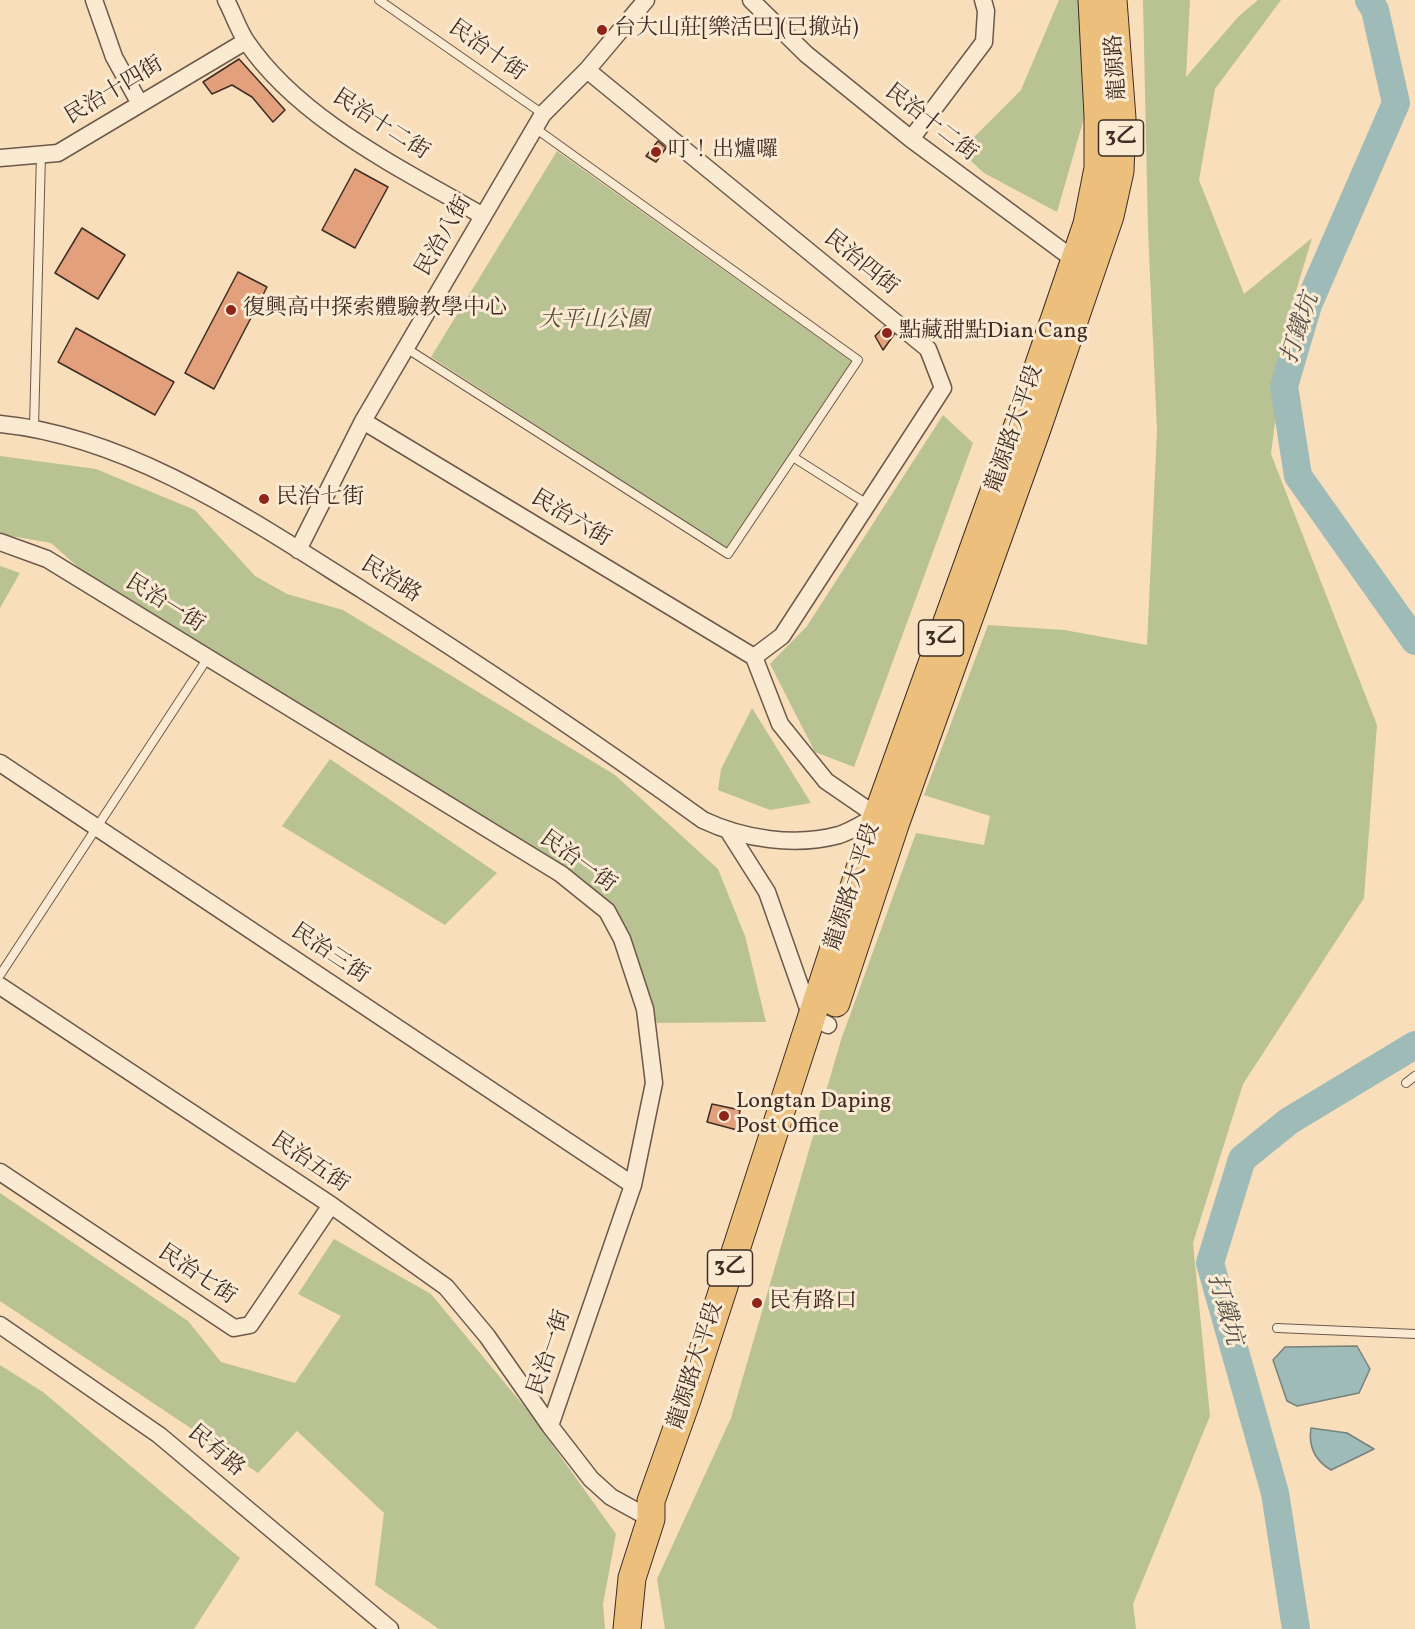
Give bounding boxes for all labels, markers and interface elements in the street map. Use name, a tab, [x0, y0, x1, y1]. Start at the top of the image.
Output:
street label: 民治十街	[442, 16, 530, 88]
place label: 台大山莊[樂活巴](已撤站)	[614, 17, 859, 43]
marker: 台大山莊[樂活巴](已撤站)	[595, 23, 609, 37]
street label: 龍源路	[1103, 33, 1133, 101]
street label: 民治十四街	[61, 52, 169, 132]
street label: 民治十二街	[879, 80, 981, 168]
street label: 民治十二街	[327, 85, 433, 167]
road number: 3乙	[1098, 120, 1144, 156]
place label: 叮！出爐囉	[668, 139, 778, 165]
marker: 叮！出爐囉	[649, 145, 663, 159]
street label: 民治八街	[412, 192, 478, 282]
street label: 民治四街	[817, 226, 903, 302]
water label: 打鐵坑	[1277, 290, 1327, 368]
place label: 復興高中探索體驗教學中心	[243, 297, 507, 323]
marker: 復興高中探索體驗教學中心	[224, 303, 238, 317]
park label: 大平山公園	[539, 309, 649, 335]
place label: 點藏甜點Dian Cang	[899, 320, 1088, 346]
marker: 點藏甜點Dian Cang	[880, 326, 894, 340]
street label: 龍源路大平段	[982, 362, 1050, 496]
place label: 民治七街	[276, 486, 364, 512]
street label: 民治六街	[525, 486, 615, 554]
marker: 民治七街	[257, 492, 271, 506]
street label: 民治路	[355, 552, 425, 610]
street label: 民治一街	[120, 570, 208, 640]
road number: 3乙	[918, 620, 964, 656]
street label: 龍源路大平段	[821, 820, 887, 954]
street label: 民治一街	[534, 826, 620, 900]
street label: 民治三街	[285, 919, 373, 991]
place label: Longtan Daping Post Office	[736, 1090, 891, 1142]
marker: Longtan Daping Post Office	[717, 1109, 731, 1123]
street label: 民治五街	[265, 1128, 353, 1200]
street label: 民治七街	[152, 1240, 240, 1312]
road number: 3乙	[708, 1250, 752, 1286]
water label: 打鐵坑	[1199, 1271, 1247, 1349]
place label: 民有路口	[769, 1290, 857, 1316]
marker: 民有路口	[750, 1296, 764, 1310]
street label: 龍源路大平段	[664, 1299, 730, 1433]
street label: 民治一街	[524, 1307, 578, 1399]
street label: 民有路	[181, 1421, 249, 1483]

